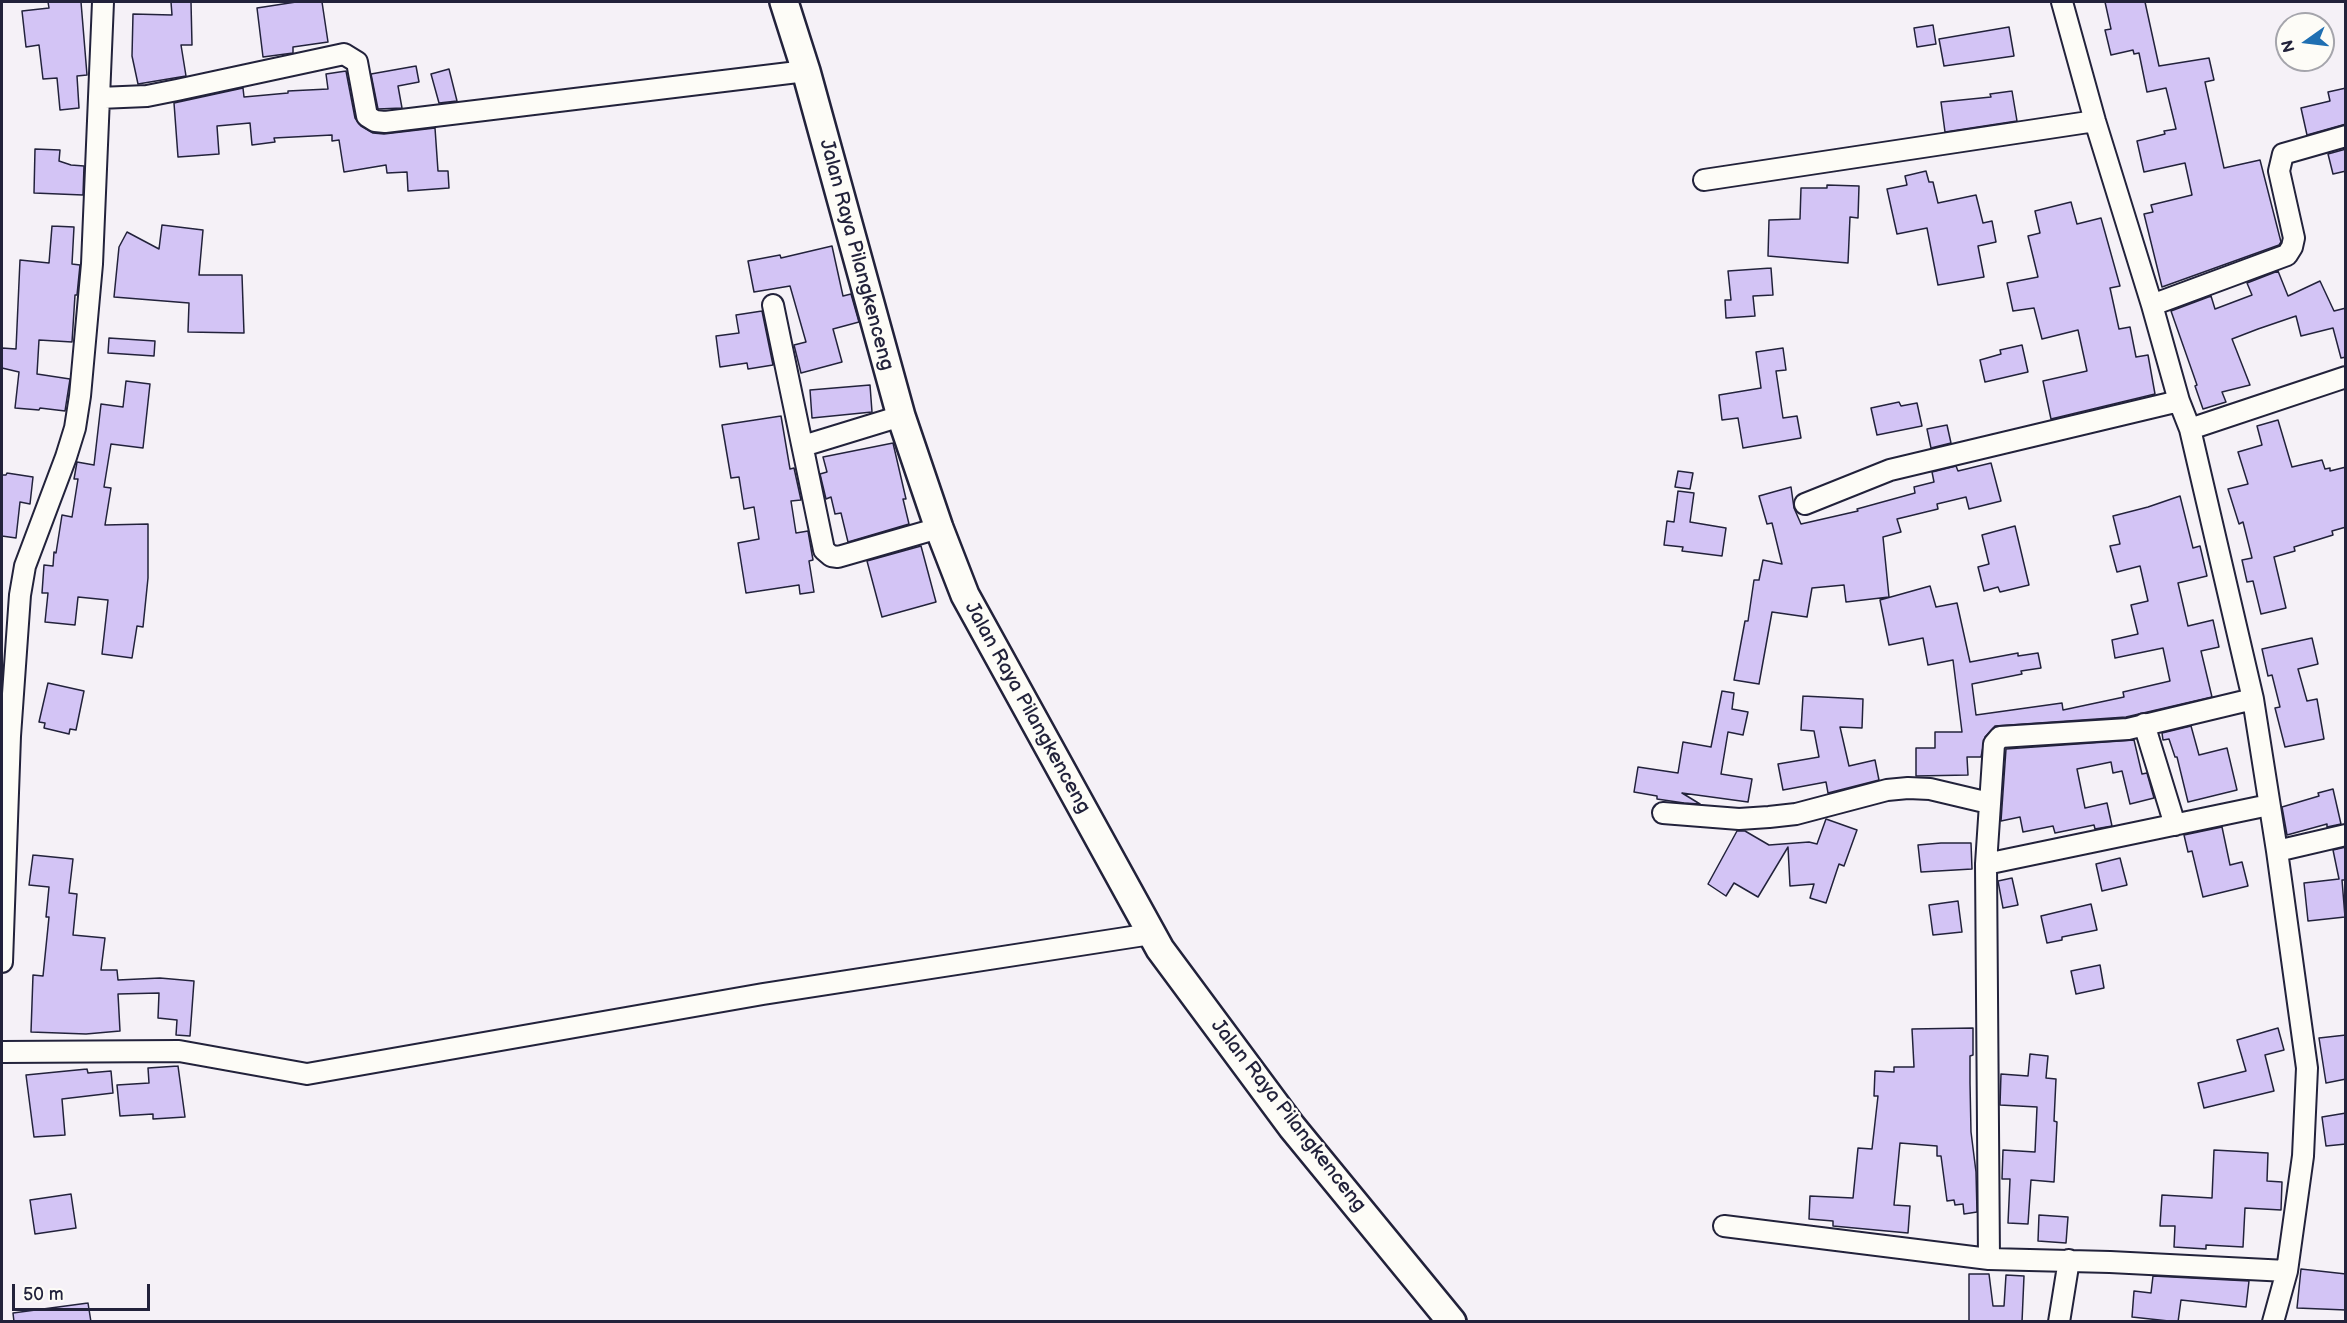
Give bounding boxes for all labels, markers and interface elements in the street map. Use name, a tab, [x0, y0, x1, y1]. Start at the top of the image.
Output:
north arrow	[2275, 12, 2335, 72]
text: N	[2278, 38, 2300, 54]
street label: Jalan Raya Pilangkenceng	[814, 137, 898, 373]
street label: Jalan Raya Pilangkenceng	[959, 598, 1095, 818]
street label: Jalan Raya Pilangkenceng	[1205, 1015, 1371, 1217]
scale bar	[15, 1272, 153, 1310]
text: 50 m	[23, 1284, 64, 1305]

